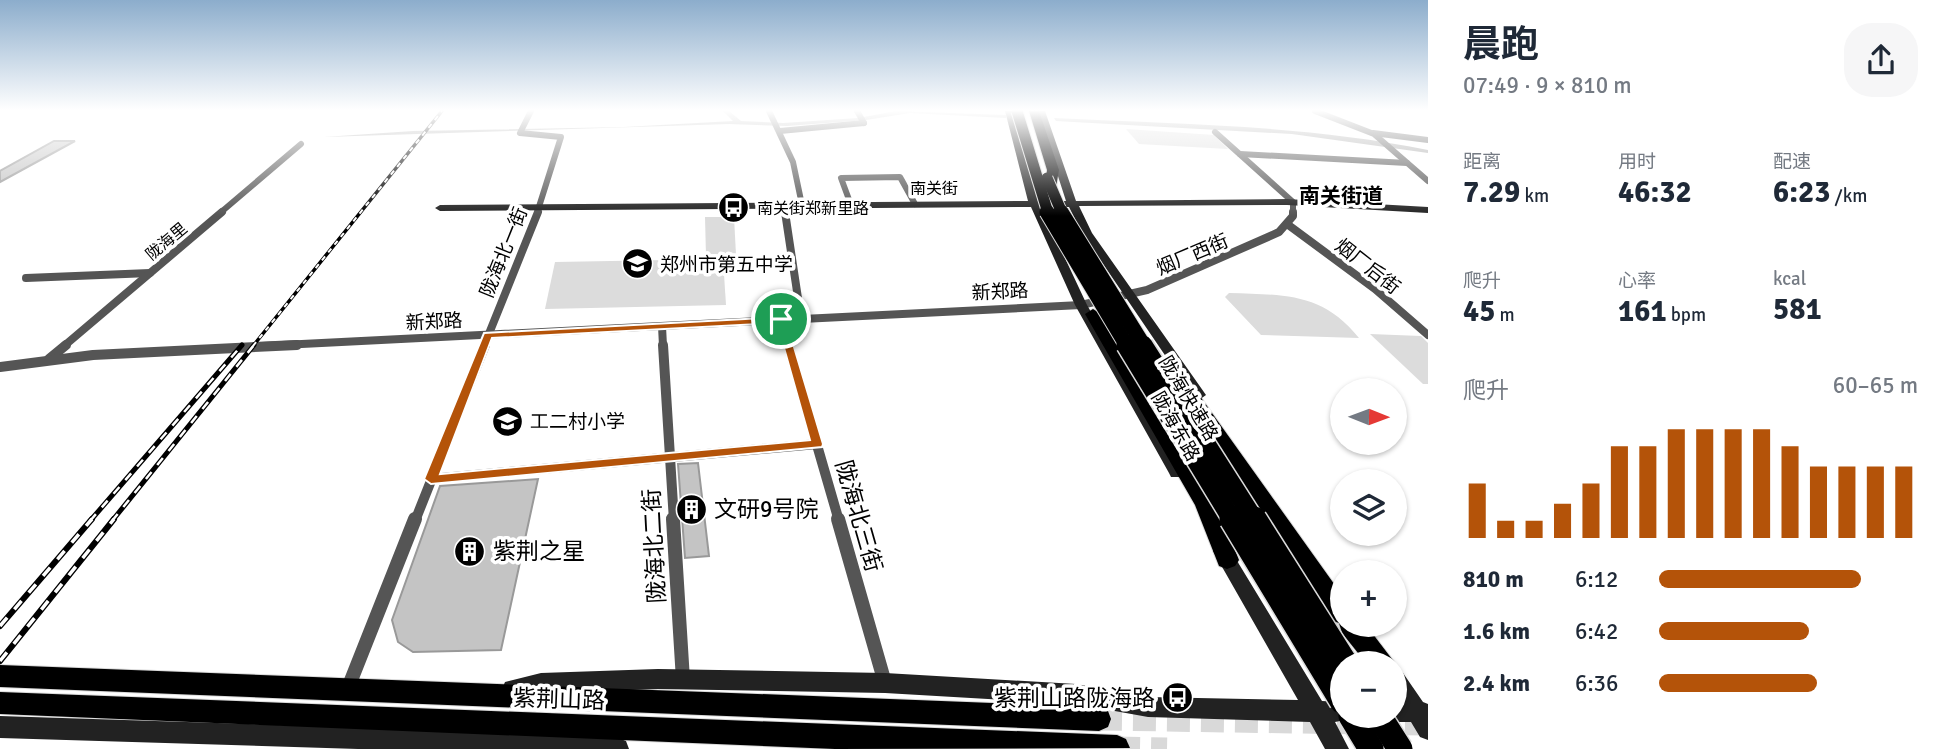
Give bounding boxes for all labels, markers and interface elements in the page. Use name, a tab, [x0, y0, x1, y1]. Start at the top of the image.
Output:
text: 晨跑	[1463, 21, 1539, 68]
button: share	[1844, 23, 1918, 97]
text: 07:49 · 9 × 810 m	[1463, 71, 1632, 100]
text: 距离	[1463, 150, 1501, 174]
text: 用时	[1618, 150, 1656, 174]
text: 配速	[1773, 150, 1811, 174]
text: 7.29	[1463, 174, 1520, 211]
text: 46:32	[1618, 174, 1692, 211]
text: 6:23	[1773, 174, 1830, 211]
street label: 南关街	[910, 179, 958, 199]
district label: 南关街道	[1299, 183, 1383, 209]
text: km	[1520, 184, 1549, 208]
text: /km	[1830, 184, 1867, 208]
bus stop icon: 南关街郑新里路	[717, 191, 751, 225]
place label: 南关街郑新里路	[757, 199, 869, 219]
street label: 陇海北一街	[475, 204, 533, 301]
street label: 陇海里	[142, 219, 191, 265]
street label: 烟厂西街	[1153, 229, 1232, 281]
street label: 烟厂后街	[1330, 234, 1405, 300]
school or university icon: 郑州市第五中学	[620, 247, 654, 281]
place label: 郑州市第五中学	[660, 253, 793, 277]
text: kcal	[1773, 267, 1806, 291]
text: 爬升	[1463, 269, 1501, 293]
text: 心率	[1618, 269, 1656, 293]
street label: 新郑路	[971, 279, 1029, 305]
pin	[751, 289, 811, 349]
text: 581	[1773, 291, 1822, 328]
text: 45	[1463, 293, 1495, 330]
text: 161	[1618, 293, 1667, 330]
icon: arrive	[762, 300, 800, 338]
text: m	[1495, 303, 1515, 327]
text: bpm	[1667, 303, 1706, 327]
street label: 新郑路	[405, 309, 463, 335]
street label: 陇海快速路	[1153, 352, 1223, 445]
text: 60–65 m	[1833, 371, 1918, 400]
text: 爬升	[1463, 376, 1509, 405]
north arrow	[1330, 378, 1407, 455]
map controls	[1330, 378, 1407, 728]
street label: 陇海东路	[1146, 388, 1205, 465]
school or university icon: 工二村小学	[490, 404, 524, 438]
place label: 工二村小学	[530, 410, 625, 434]
street label: 陇海北三街	[829, 457, 888, 575]
button: layers	[1330, 469, 1407, 546]
street label: 陇海北二街	[637, 488, 672, 604]
building icon: 文研9号院	[674, 492, 708, 526]
place label: 文研9号院	[714, 495, 818, 524]
building icon: 紫荆之星	[453, 534, 487, 568]
place label: 紫荆之星	[493, 537, 585, 566]
button: +	[1330, 560, 1407, 637]
text: 810 m	[1463, 565, 1524, 594]
text: 6:12	[1575, 565, 1618, 594]
text: 1.6 km	[1463, 617, 1530, 646]
text: 6:42	[1575, 617, 1618, 646]
button: −	[1330, 651, 1407, 728]
text: 2.4 km	[1463, 669, 1530, 698]
text: 6:36	[1575, 669, 1618, 698]
bus stop icon: 紫荆山路陇海路	[1161, 681, 1195, 715]
street label: 紫荆山路	[513, 683, 605, 716]
place label: 紫荆山路陇海路	[994, 684, 1155, 713]

